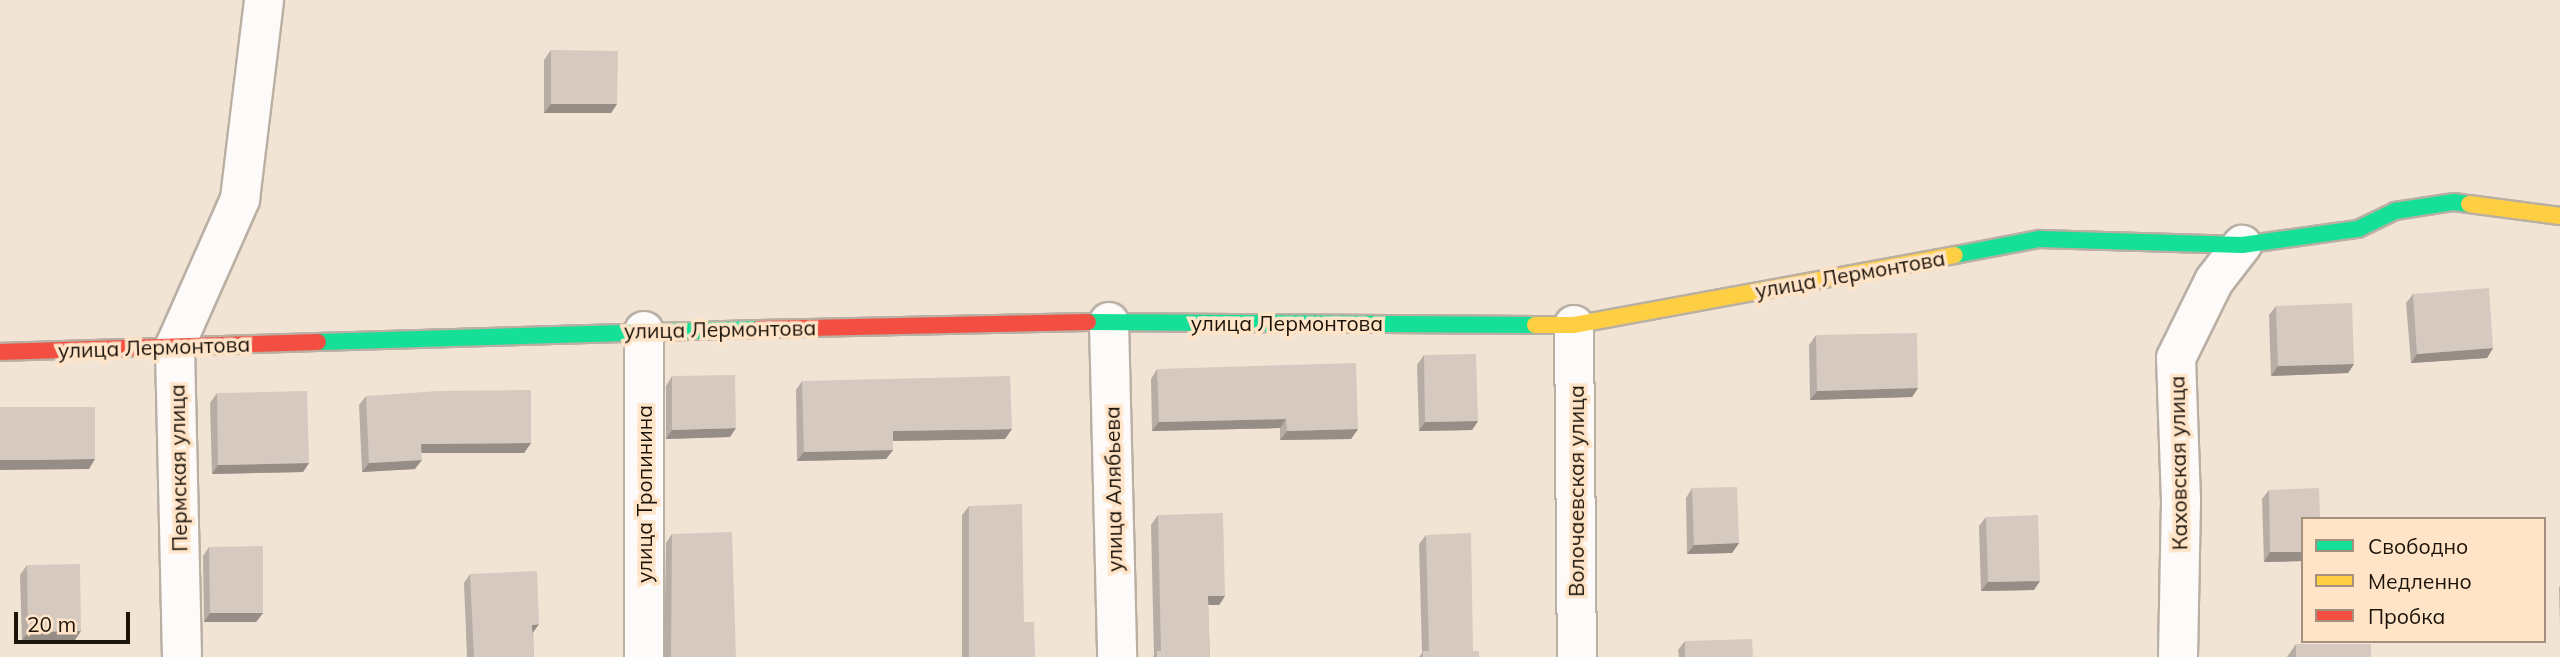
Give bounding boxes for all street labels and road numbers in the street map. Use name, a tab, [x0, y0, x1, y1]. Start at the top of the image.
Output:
street label: улица Лермонтова	[1753, 245, 1947, 303]
street label: улица Лермонтова	[1191, 310, 1383, 336]
street label: улица Лермонтова	[624, 315, 816, 343]
street label: улица Лермонтова	[57, 331, 251, 363]
street label: Каховская улица	[2164, 375, 2192, 551]
street label: Пермская улица	[164, 384, 192, 552]
street label: Волочаевская улица	[1563, 385, 1589, 597]
street label: улица Тропинина	[631, 405, 657, 583]
street label: улица Алябьева	[1099, 406, 1127, 572]

